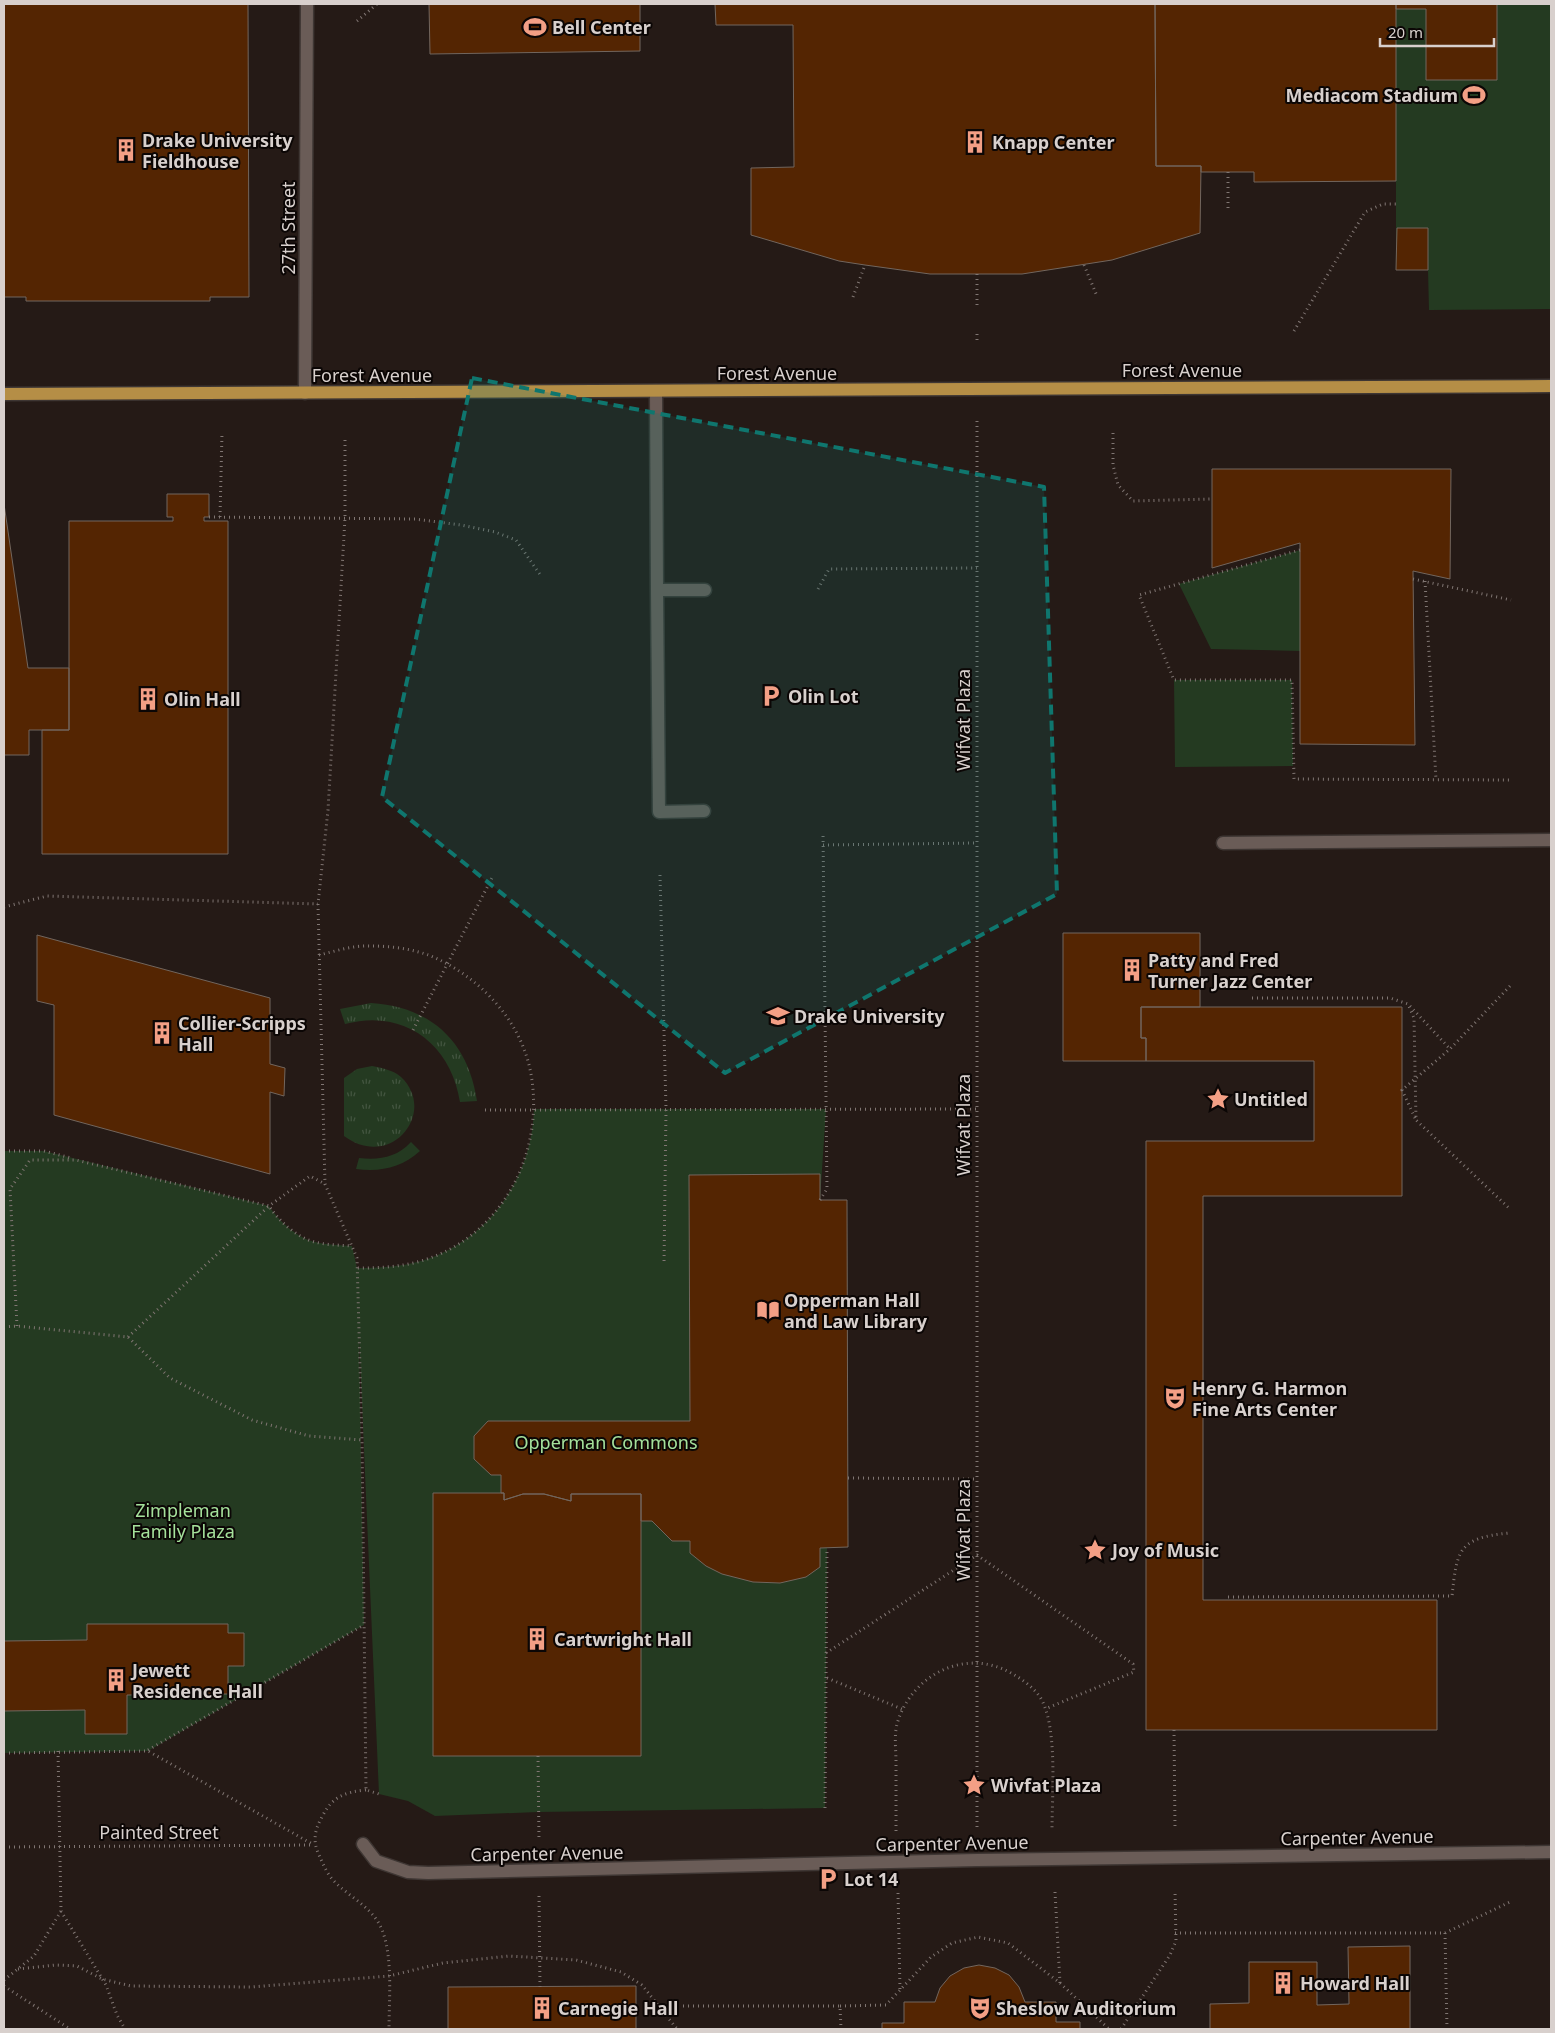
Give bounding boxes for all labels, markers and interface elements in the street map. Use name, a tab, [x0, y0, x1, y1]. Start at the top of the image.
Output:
sports icon: Bell Center	[522, 14, 548, 40]
place label: Bell Center	[552, 15, 651, 39]
scale bar	[1380, 15, 1494, 47]
text: 20 m	[1388, 22, 1423, 42]
sports icon: Mediacom Stadium	[1461, 82, 1487, 108]
place label: Mediacom Stadium	[1285, 83, 1458, 107]
place label: Drake University Fieldhouse	[142, 128, 293, 173]
building icon: Knapp Center	[962, 129, 988, 155]
place label: Knapp Center	[992, 130, 1114, 154]
building icon: Drake University Fieldhouse	[113, 137, 139, 163]
street label: 27th Street	[276, 181, 300, 275]
street label: Forest Avenue	[1122, 358, 1242, 382]
street label: Forest Avenue	[717, 361, 837, 385]
street label: Forest Avenue	[312, 363, 432, 387]
street label: Wifvat Plaza	[951, 669, 975, 771]
parking icon: Olin Lot	[758, 683, 784, 709]
place label: Olin Lot	[788, 684, 859, 708]
building icon: Olin Hall	[135, 686, 161, 712]
place label: Olin Hall	[164, 687, 241, 711]
place label: Patty and Fred Turner Jazz Center	[1148, 948, 1312, 993]
building icon: Patty and Fred Turner Jazz Center	[1119, 957, 1145, 983]
school or university icon: Drake University	[765, 1003, 791, 1029]
place label: Drake University	[794, 1004, 945, 1028]
place label: Collier-Scripps Hall	[178, 1011, 306, 1056]
building icon: Collier-Scripps Hall	[149, 1020, 175, 1046]
street label: Wifvat Plaza	[951, 1074, 975, 1176]
place icon: Untitled	[1205, 1086, 1231, 1112]
place label: Untitled	[1234, 1087, 1308, 1111]
place label: Opperman Hall and Law Library	[784, 1288, 928, 1333]
library icon: Opperman Hall and Law Library	[755, 1297, 781, 1323]
place label: Henry G. Harmon Fine Arts Center	[1192, 1376, 1347, 1421]
theatre icon: Henry G. Harmon Fine Arts Center	[1162, 1385, 1188, 1411]
park label: Opperman Commons	[514, 1430, 698, 1454]
street label: Wifvat Plaza	[951, 1479, 975, 1581]
park label: Zimpleman Family Plaza	[131, 1498, 235, 1543]
place icon: Joy of Music	[1082, 1537, 1108, 1563]
place label: Joy of Music	[1110, 1538, 1219, 1562]
building icon: Cartwright Hall	[524, 1626, 550, 1652]
place label: Cartwright Hall	[554, 1627, 692, 1651]
place label: Jewett Residence Hall	[130, 1658, 263, 1703]
building icon: Jewett Residence Hall	[103, 1667, 129, 1693]
place icon: Wivfat Plaza	[961, 1772, 987, 1798]
place label: Wivfat Plaza	[991, 1773, 1101, 1797]
street label: Painted Street	[99, 1820, 219, 1844]
street label: Carpenter Avenue	[1280, 1824, 1434, 1850]
street label: Carpenter Avenue	[875, 1830, 1029, 1856]
street label: Carpenter Avenue	[470, 1840, 624, 1866]
parking icon: Lot 14	[815, 1866, 841, 1892]
place label: Lot 14	[844, 1867, 898, 1891]
building icon: Howard Hall	[1270, 1970, 1296, 1996]
place label: Howard Hall	[1300, 1971, 1410, 1995]
building icon: Carnegie Hall	[529, 1995, 555, 2021]
theatre icon: Sheslow Auditorium	[967, 1995, 993, 2021]
place label: Carnegie Hall	[558, 1996, 678, 2020]
place label: Sheslow Auditorium	[996, 1996, 1176, 2020]

